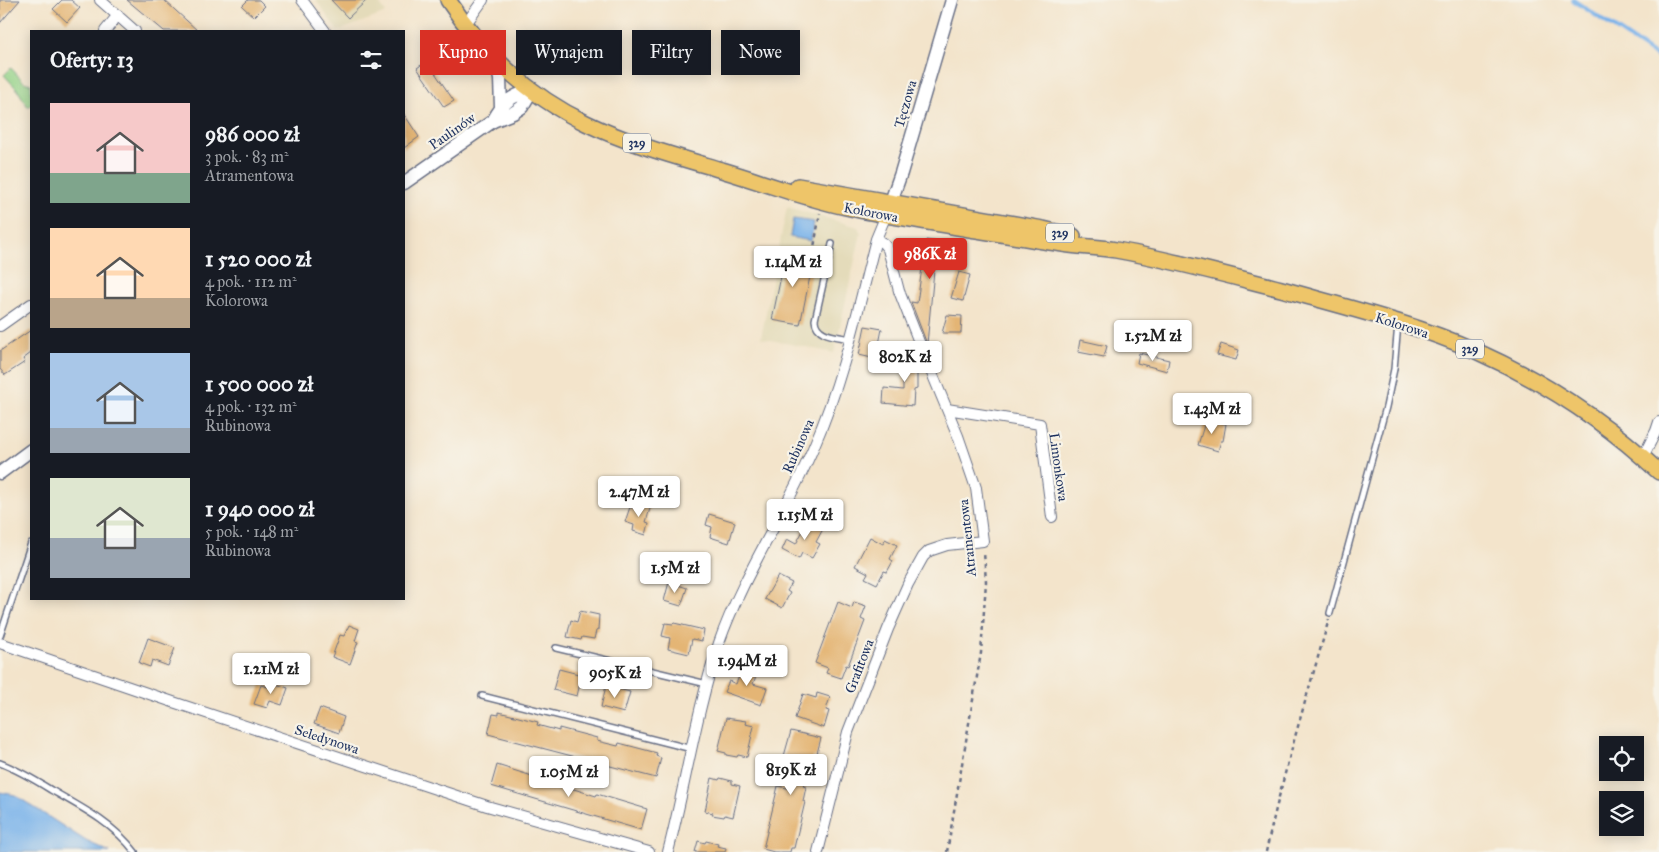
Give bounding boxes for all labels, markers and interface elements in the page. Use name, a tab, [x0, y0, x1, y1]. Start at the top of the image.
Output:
chip: Kupno	[420, 30, 506, 75]
chip: Wynajem	[516, 30, 622, 75]
chip: Filtry	[632, 30, 711, 75]
chip: Nowe	[721, 30, 800, 75]
icon: filters	[357, 46, 385, 74]
text: Oferty: 13	[50, 47, 134, 73]
street label: Tęczowa	[891, 78, 920, 130]
street label: Paulinów	[426, 109, 479, 153]
text: 986 000 zł	[205, 121, 299, 147]
icon: home	[90, 123, 150, 183]
road number: 329	[623, 134, 651, 152]
text: 3 pok. · 83 m²	[205, 147, 289, 166]
text: Atramentowa	[205, 166, 294, 185]
street label: Kolorowa	[842, 199, 900, 226]
road number: 329	[1046, 224, 1074, 242]
pin: 986K zł	[884, 238, 976, 280]
text: 986K zł	[904, 244, 956, 263]
text: 1 520 000 zł	[205, 246, 311, 272]
pin: 1.14M zł	[741, 246, 845, 288]
icon: home	[90, 248, 150, 308]
text: 1.14M zł	[765, 252, 821, 271]
text: 4 pok. · 112 m²	[205, 272, 297, 291]
text: Kolorowa	[205, 291, 268, 310]
street label: Kolorowa	[1373, 309, 1431, 342]
pin: 1.52M zł	[1101, 320, 1205, 362]
text: 1.52M zł	[1125, 326, 1181, 345]
road number: 329	[1456, 339, 1484, 358]
pin: 802K zł	[859, 340, 951, 383]
text: 802K zł	[879, 347, 931, 366]
text: 1 500 000 zł	[205, 371, 313, 397]
icon: home	[90, 373, 150, 433]
pin: 1.43M zł	[1160, 392, 1264, 435]
text: 4 pok. · 132 m²	[205, 397, 297, 416]
text: 1.43M zł	[1184, 399, 1240, 418]
text: Rubinowa	[205, 416, 271, 435]
street label: Rubinowa	[779, 416, 818, 476]
street label: Limonkowa	[1045, 432, 1072, 503]
pin: 2.47M zł	[587, 476, 691, 518]
text: 2.47M zł	[609, 482, 669, 501]
text: 1 940 000 zł	[205, 496, 314, 522]
icon: home	[90, 498, 150, 558]
pin: 1.15M zł	[753, 498, 857, 541]
street label: Atramentowa	[955, 498, 980, 578]
text: 1.15M zł	[778, 505, 832, 524]
text: 5 pok. · 148 m²	[205, 522, 298, 541]
text: Rubinowa	[205, 541, 271, 560]
pin: 1.5M zł	[629, 552, 721, 594]
text: 1.5M zł	[651, 558, 699, 577]
street label: Grafitowa	[841, 637, 878, 696]
pin: 1.94M zł	[695, 644, 799, 687]
text: 1.94M zł	[718, 651, 776, 670]
pin: 1.21M zł	[219, 652, 323, 695]
pin: 905K zł	[569, 656, 661, 699]
text: 1.21M zł	[243, 659, 299, 678]
text: 905K zł	[589, 663, 641, 682]
street label: Seledynowa	[293, 721, 361, 758]
map controls	[1599, 736, 1644, 836]
button: locate	[1599, 736, 1644, 781]
pin: 819K zł	[745, 754, 837, 796]
pin: 1.05M zł	[517, 756, 621, 798]
text: 819K zł	[766, 760, 816, 779]
text: 1.05M zł	[540, 762, 598, 781]
button: layers	[1599, 791, 1644, 836]

